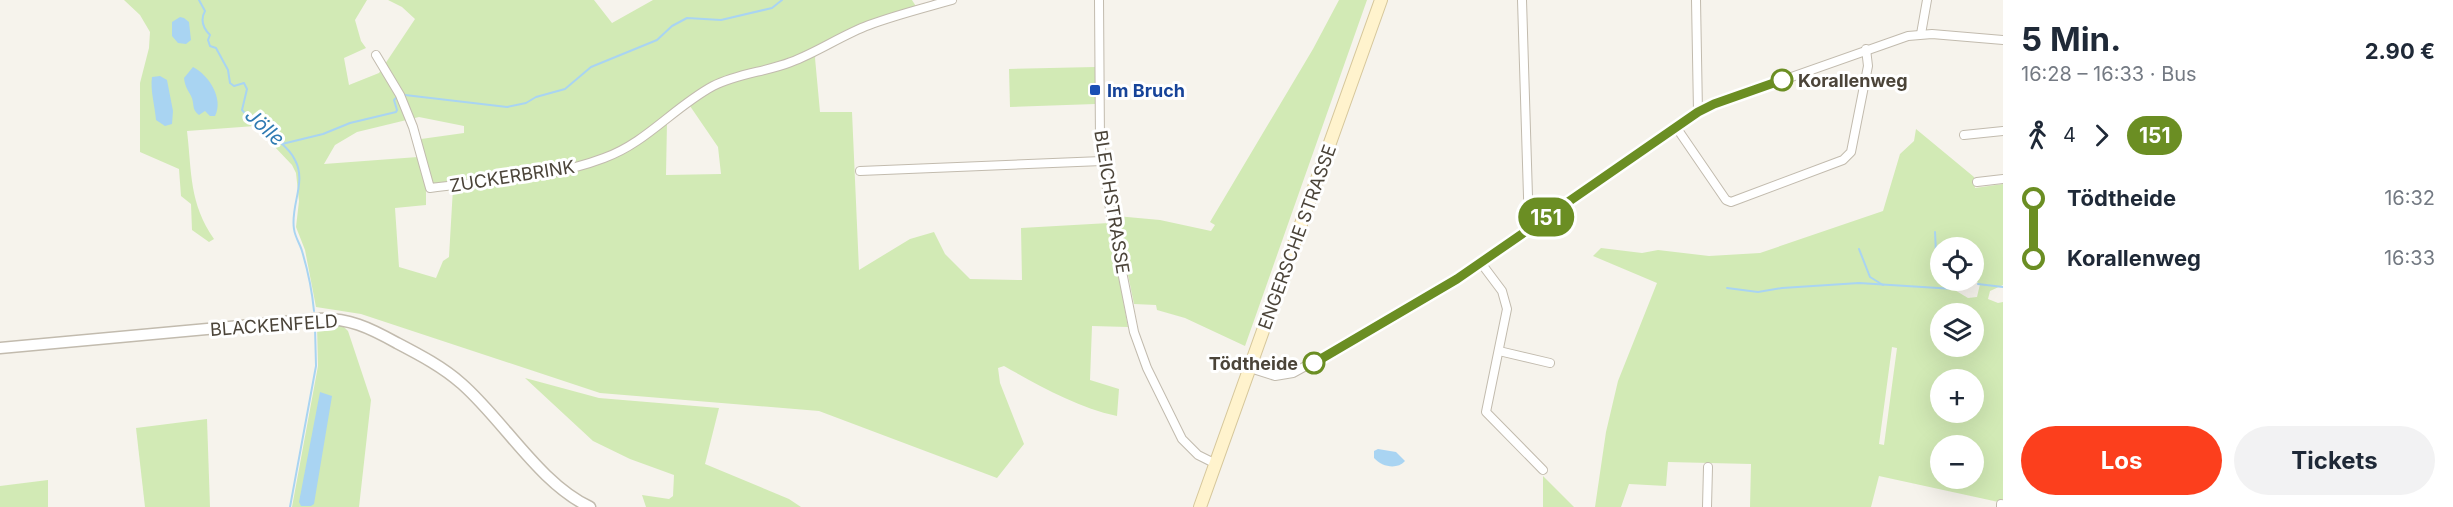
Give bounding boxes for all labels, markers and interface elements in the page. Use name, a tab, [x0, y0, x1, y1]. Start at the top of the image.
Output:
text: 5 Min.	[2021, 19, 2121, 59]
text: 2.90 €	[2365, 38, 2435, 64]
text: 16:28 – 16:33 · Bus	[2021, 62, 2197, 86]
marker: Korallenweg	[1771, 69, 1793, 91]
place label: Korallenweg	[1798, 70, 1908, 91]
place label: Im Bruch	[1107, 80, 1185, 101]
marker: Im Bruch	[1088, 83, 1102, 97]
water label: Jölle	[240, 103, 290, 151]
icon: walk	[2021, 119, 2054, 152]
icon: forward	[2085, 119, 2118, 152]
text: 4	[2063, 123, 2076, 147]
text: 151	[2139, 123, 2170, 148]
street label: BLEICHSTRASSE	[1090, 129, 1134, 275]
street label: ENGERSCHE STRASSE	[1254, 142, 1340, 332]
street label: ZUCKERBRINK	[448, 156, 576, 196]
text: Tödtheide	[2067, 185, 2176, 211]
text: 16:32	[2384, 186, 2435, 210]
line badge: 151	[1512, 198, 1580, 236]
text: 151	[1530, 205, 1562, 230]
map controls	[1930, 237, 1984, 489]
button: locate	[1930, 237, 1984, 291]
text: Korallenweg	[2067, 245, 2201, 271]
text: 16:33	[2384, 246, 2435, 270]
button: layers	[1930, 303, 1984, 357]
street label: BLACKENFELD	[209, 310, 339, 340]
marker: Tödtheide	[1303, 352, 1325, 374]
place label: Tödtheide	[1209, 353, 1298, 374]
button: +	[1930, 369, 1984, 423]
button: Los	[2021, 426, 2222, 495]
button: Tickets	[2234, 426, 2435, 495]
button: −	[1930, 435, 1984, 489]

